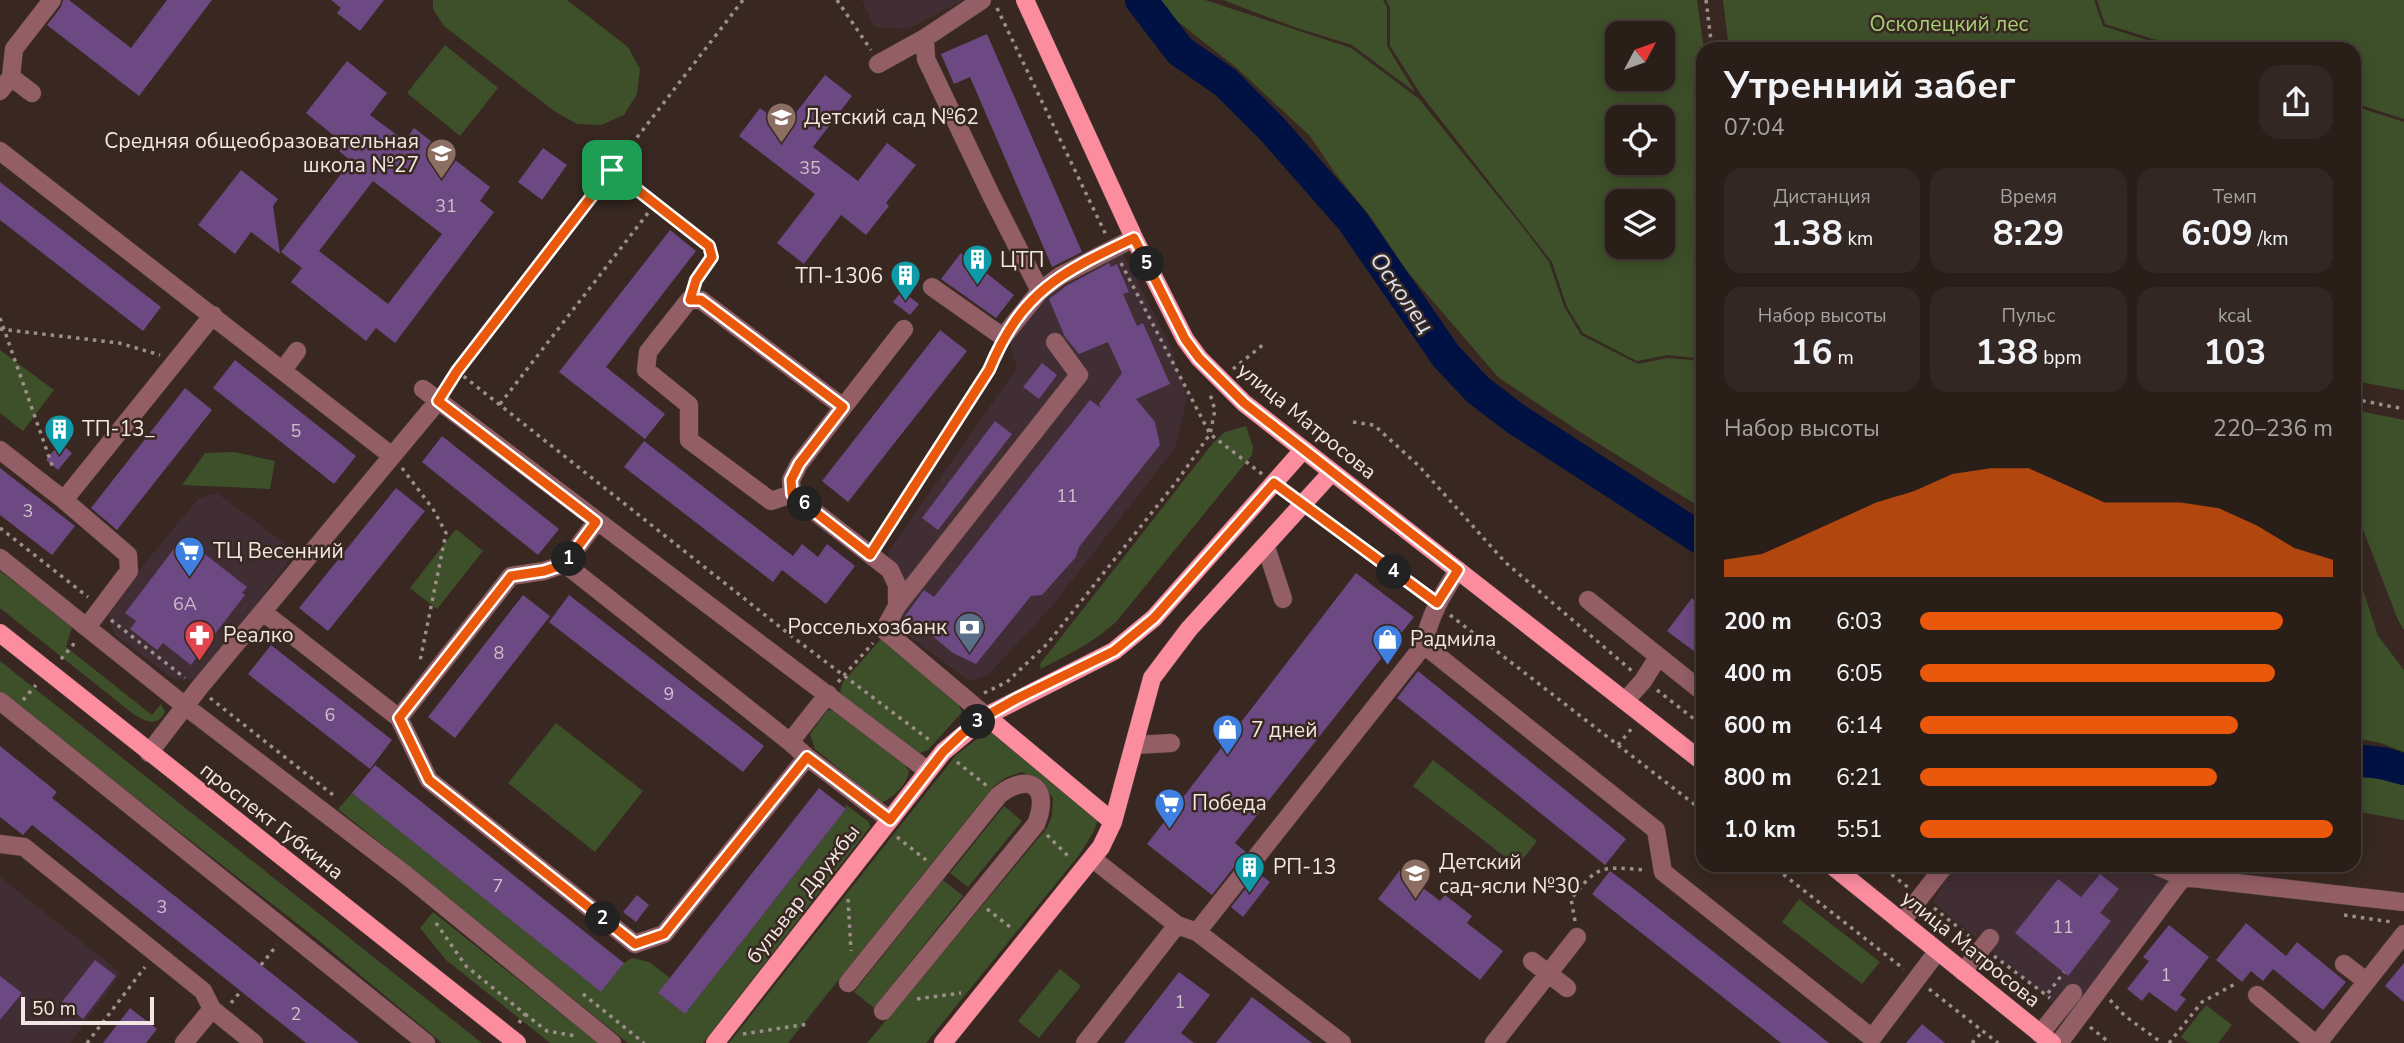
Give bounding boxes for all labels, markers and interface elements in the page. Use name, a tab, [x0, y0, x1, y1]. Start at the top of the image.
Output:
park label: Осколецкий лес	[1869, 10, 2029, 38]
north arrow	[1605, 21, 1675, 91]
map controls	[1605, 21, 1675, 259]
text: Утренний забег	[1724, 60, 2016, 111]
button: share	[2259, 65, 2333, 139]
school or university icon: Детский сад №62	[764, 100, 798, 144]
place label: Детский сад №62	[804, 103, 979, 131]
button: locate	[1605, 105, 1675, 175]
text: 07:04	[1724, 112, 1784, 143]
place label: Средняя общеобразовательная школа №27	[104, 127, 419, 179]
school or university icon: Средняя общеобразовательная школа №27	[425, 136, 459, 180]
pin	[582, 140, 642, 200]
icon: arrive	[593, 151, 631, 189]
house number: 35	[799, 156, 821, 180]
text: Дистанция	[1773, 184, 1871, 210]
text: Время	[2000, 184, 2057, 210]
text: Темп	[2213, 184, 2257, 210]
button: layers	[1605, 189, 1675, 259]
house number: 31	[435, 194, 457, 218]
text: 1.38	[1771, 210, 1843, 257]
text: 8:29	[1993, 210, 2064, 257]
text: 6:09	[2181, 210, 2253, 257]
text: km	[1843, 226, 1873, 252]
text: /km	[2253, 226, 2289, 252]
building icon: ЦТП	[960, 243, 994, 287]
place label: ЦТП	[1000, 246, 1045, 274]
pin: 5	[1130, 246, 1164, 282]
water label: Осколец	[1363, 246, 1441, 340]
text: 5	[1141, 250, 1152, 276]
building icon: ТП-1306	[889, 259, 923, 303]
place label: ТП-1306	[795, 262, 883, 290]
text: Набор высоты	[1758, 303, 1887, 329]
text: Пульс	[2002, 303, 2055, 329]
text: kcal	[2218, 303, 2252, 329]
text: 16	[1791, 329, 1833, 376]
text: 138	[1975, 329, 2038, 376]
text: 103	[2203, 329, 2266, 376]
text: m	[1833, 345, 1854, 371]
text: bpm	[2038, 345, 2082, 371]
street label: улица Матросова	[1232, 356, 1382, 486]
building icon: ТП-13_	[42, 412, 76, 456]
text: Набор высоты	[1724, 413, 1880, 444]
text: 220–236 m	[2213, 413, 2333, 444]
place label: ТП-13_	[82, 415, 156, 443]
house number: 5	[291, 419, 301, 443]
house number: 11	[1056, 484, 1078, 508]
pin: 6	[788, 486, 822, 522]
text: 6	[799, 490, 810, 516]
house number: 3	[23, 499, 33, 523]
supermarket icon: ТЦ Весенний	[173, 534, 207, 578]
place label: ТЦ Весенний	[213, 537, 344, 565]
pin: 1	[552, 542, 586, 576]
text: 1	[563, 545, 574, 571]
pin: 4	[1376, 554, 1412, 590]
text: 4	[1388, 558, 1399, 584]
house number: 6А	[173, 592, 197, 616]
text: 200 m	[1724, 606, 1792, 637]
text: 6:03	[1836, 606, 1883, 637]
bank icon: Россельхозбанк	[953, 610, 987, 654]
place label: Россельхозбанк	[788, 613, 948, 641]
pharmacy icon: Реалко	[183, 618, 217, 662]
place label: Реалко	[223, 621, 294, 649]
shop icon: Радмила	[1370, 622, 1404, 666]
place label: Радмила	[1410, 625, 1496, 653]
house number: 8	[494, 641, 504, 665]
text: 400 m	[1724, 658, 1792, 689]
text: 6:05	[1836, 658, 1883, 689]
house number: 9	[664, 682, 674, 706]
house number: 6	[325, 703, 335, 727]
pin: 3	[960, 704, 996, 740]
text: 3	[972, 708, 983, 734]
text: 600 m	[1724, 710, 1792, 741]
text: 6:14	[1836, 710, 1883, 741]
shop icon: 7 дней	[1211, 713, 1245, 757]
place label: 7 дней	[1251, 716, 1317, 744]
street label: проспект Губкина	[194, 756, 350, 886]
text: 800 m	[1724, 762, 1792, 793]
text: 6:21	[1836, 762, 1883, 793]
supermarket icon: Победа	[1152, 786, 1186, 830]
place label: Победа	[1192, 789, 1267, 817]
text: 1.0 km	[1724, 814, 1796, 845]
text: 5:51	[1836, 814, 1883, 845]
street label: бульвар Дружбы	[740, 819, 866, 969]
place label: Детский сад-ясли №30	[1439, 848, 1580, 900]
building icon: РП-13	[1233, 850, 1267, 894]
place label: РП-13	[1273, 853, 1336, 881]
school or university icon: Детский сад-ясли №30	[1399, 857, 1433, 901]
house number: 7	[493, 874, 503, 898]
street label: улица Матросова	[1896, 884, 2046, 1014]
house number: 3	[157, 895, 167, 919]
pin: 2	[586, 902, 620, 936]
text: 2	[597, 905, 608, 931]
house number: 11	[2052, 915, 2074, 939]
house number: 1	[2161, 963, 2171, 987]
house number: 1	[1175, 990, 1185, 1014]
scale bar	[21, 994, 154, 1026]
text: 50 m	[32, 996, 76, 1022]
house number: 2	[291, 1002, 301, 1026]

